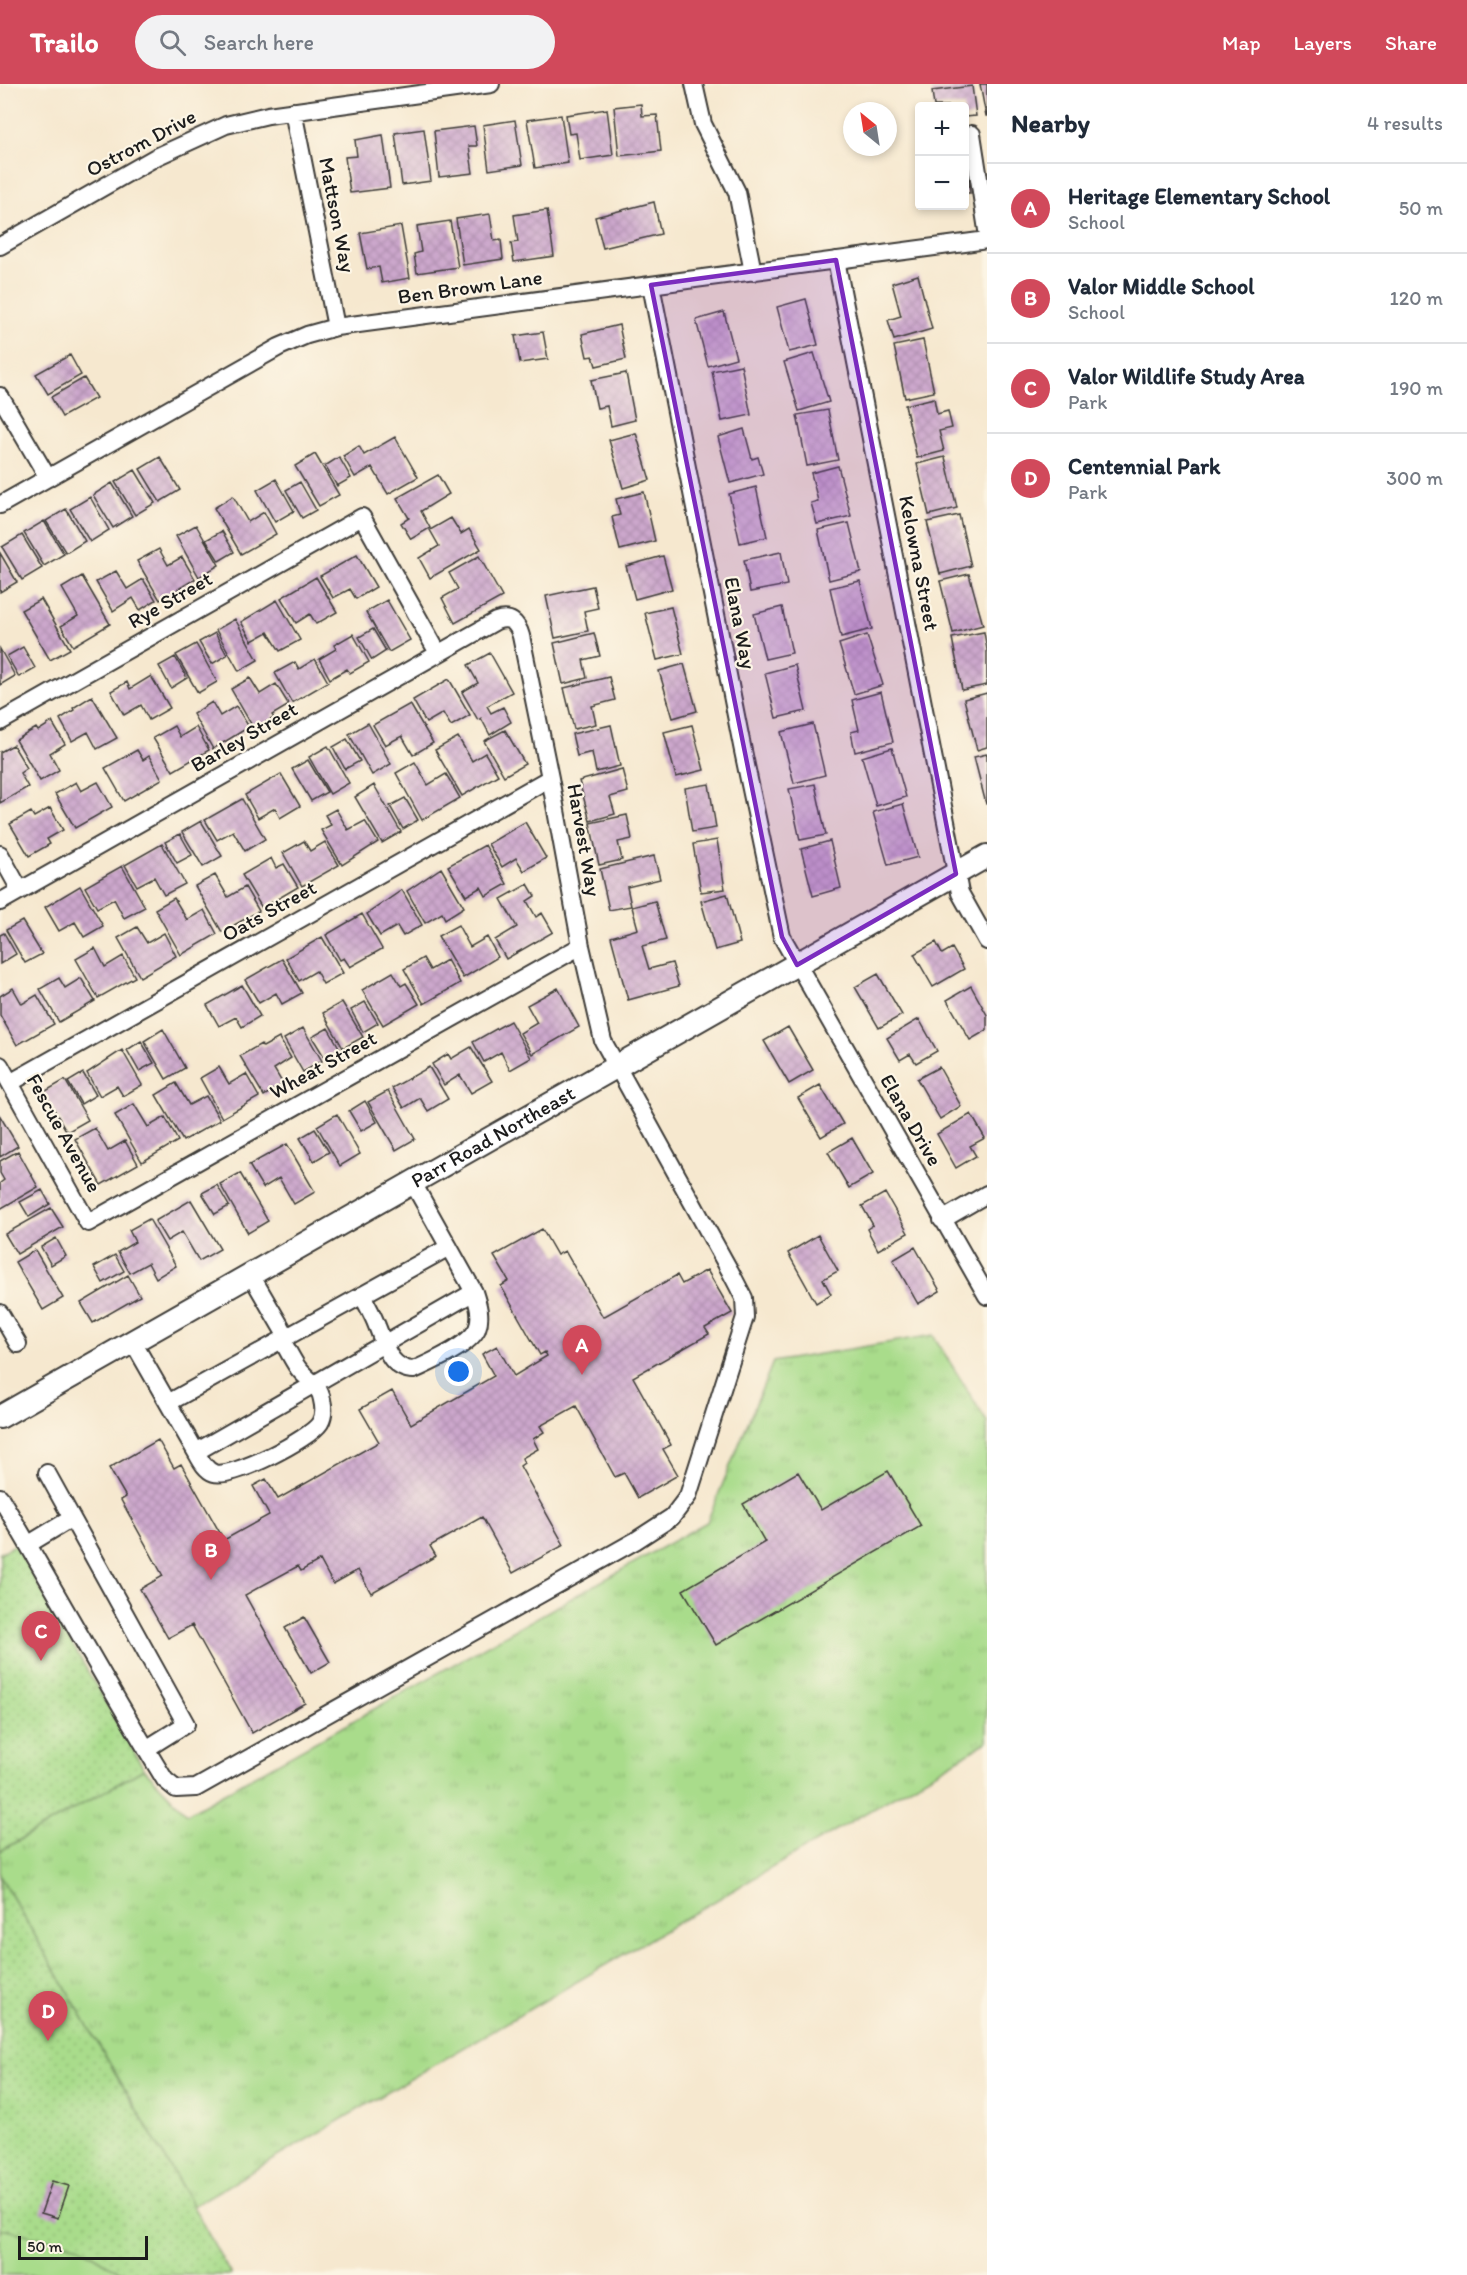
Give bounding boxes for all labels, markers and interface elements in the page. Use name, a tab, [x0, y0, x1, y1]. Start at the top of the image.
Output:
search box	[135, 15, 555, 69]
text: Trailo	[30, 25, 99, 59]
icon: search	[156, 26, 189, 59]
text: Search here	[204, 29, 314, 56]
text: Map	[1222, 30, 1261, 55]
text: Layers	[1294, 30, 1352, 55]
text: Share	[1385, 30, 1437, 55]
north arrow	[843, 102, 897, 156]
map controls	[915, 102, 969, 210]
button: +	[915, 102, 969, 156]
street label: Ostrom Drive	[81, 103, 200, 182]
text: Nearby	[1011, 107, 1090, 139]
text: 4 results	[1367, 111, 1443, 135]
street label: Mattson Way	[314, 155, 361, 275]
button: −	[915, 156, 969, 210]
text: Heritage Elementary School	[1068, 183, 1330, 210]
text: A	[1024, 196, 1037, 220]
text: 50 m	[1399, 196, 1443, 220]
text: School	[1068, 210, 1125, 234]
street label: Ben Brown Lane	[396, 264, 544, 309]
text: Valor Middle School	[1068, 273, 1254, 300]
text: B	[1024, 286, 1037, 310]
text: 120 m	[1390, 286, 1443, 310]
text: School	[1068, 300, 1125, 324]
text: Valor Wildlife Study Area	[1068, 363, 1305, 390]
text: C	[1024, 376, 1037, 400]
text: 190 m	[1390, 376, 1443, 400]
text: Park	[1068, 390, 1107, 414]
text: Centennial Park	[1068, 453, 1220, 480]
text: D	[1024, 466, 1037, 490]
text: 300 m	[1386, 466, 1443, 490]
text: Park	[1068, 480, 1107, 504]
street label: Kelowna Street	[894, 493, 945, 633]
street label: Rye Street	[123, 565, 216, 634]
street label: Elana Way	[719, 575, 762, 671]
street label: Barley Street	[186, 696, 302, 777]
street label: Harvest Way	[562, 781, 607, 898]
street label: Oats Street	[217, 874, 320, 947]
street label: Wheat Street	[265, 1025, 381, 1104]
street label: Fescue Avenue	[22, 1069, 107, 1197]
street label: Elana Drive	[875, 1069, 948, 1170]
street label: Parr Road Northeast	[406, 1080, 579, 1193]
pin: A	[562, 1326, 602, 1375]
your location	[444, 1357, 473, 1386]
pin: B	[192, 1530, 230, 1580]
pin: C	[22, 1612, 60, 1661]
pin: D	[28, 1992, 68, 2041]
scale bar	[18, 2233, 148, 2260]
text: 50 m	[27, 2237, 62, 2256]

